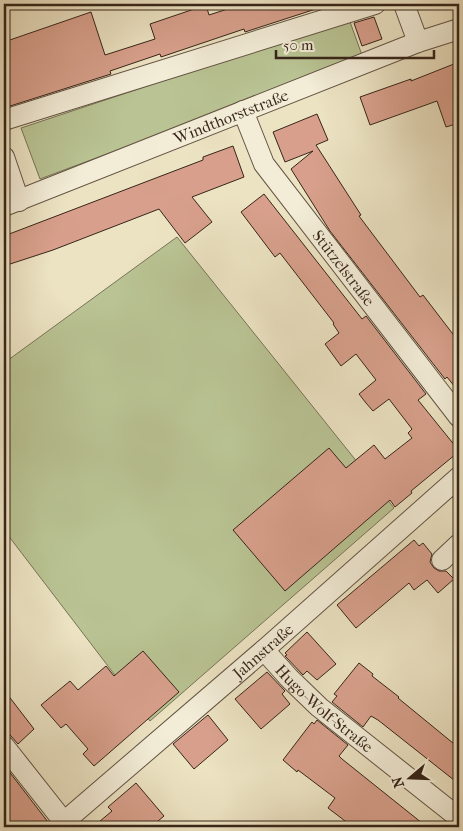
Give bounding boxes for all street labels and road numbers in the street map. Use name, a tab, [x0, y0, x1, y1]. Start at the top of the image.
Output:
street label: Windthorststraße	[170, 85, 291, 148]
street label: Stützelstraße	[308, 226, 379, 310]
street label: Jahnstraße	[227, 620, 297, 684]
street label: Hugo-Wolf-Straße	[271, 661, 377, 756]

